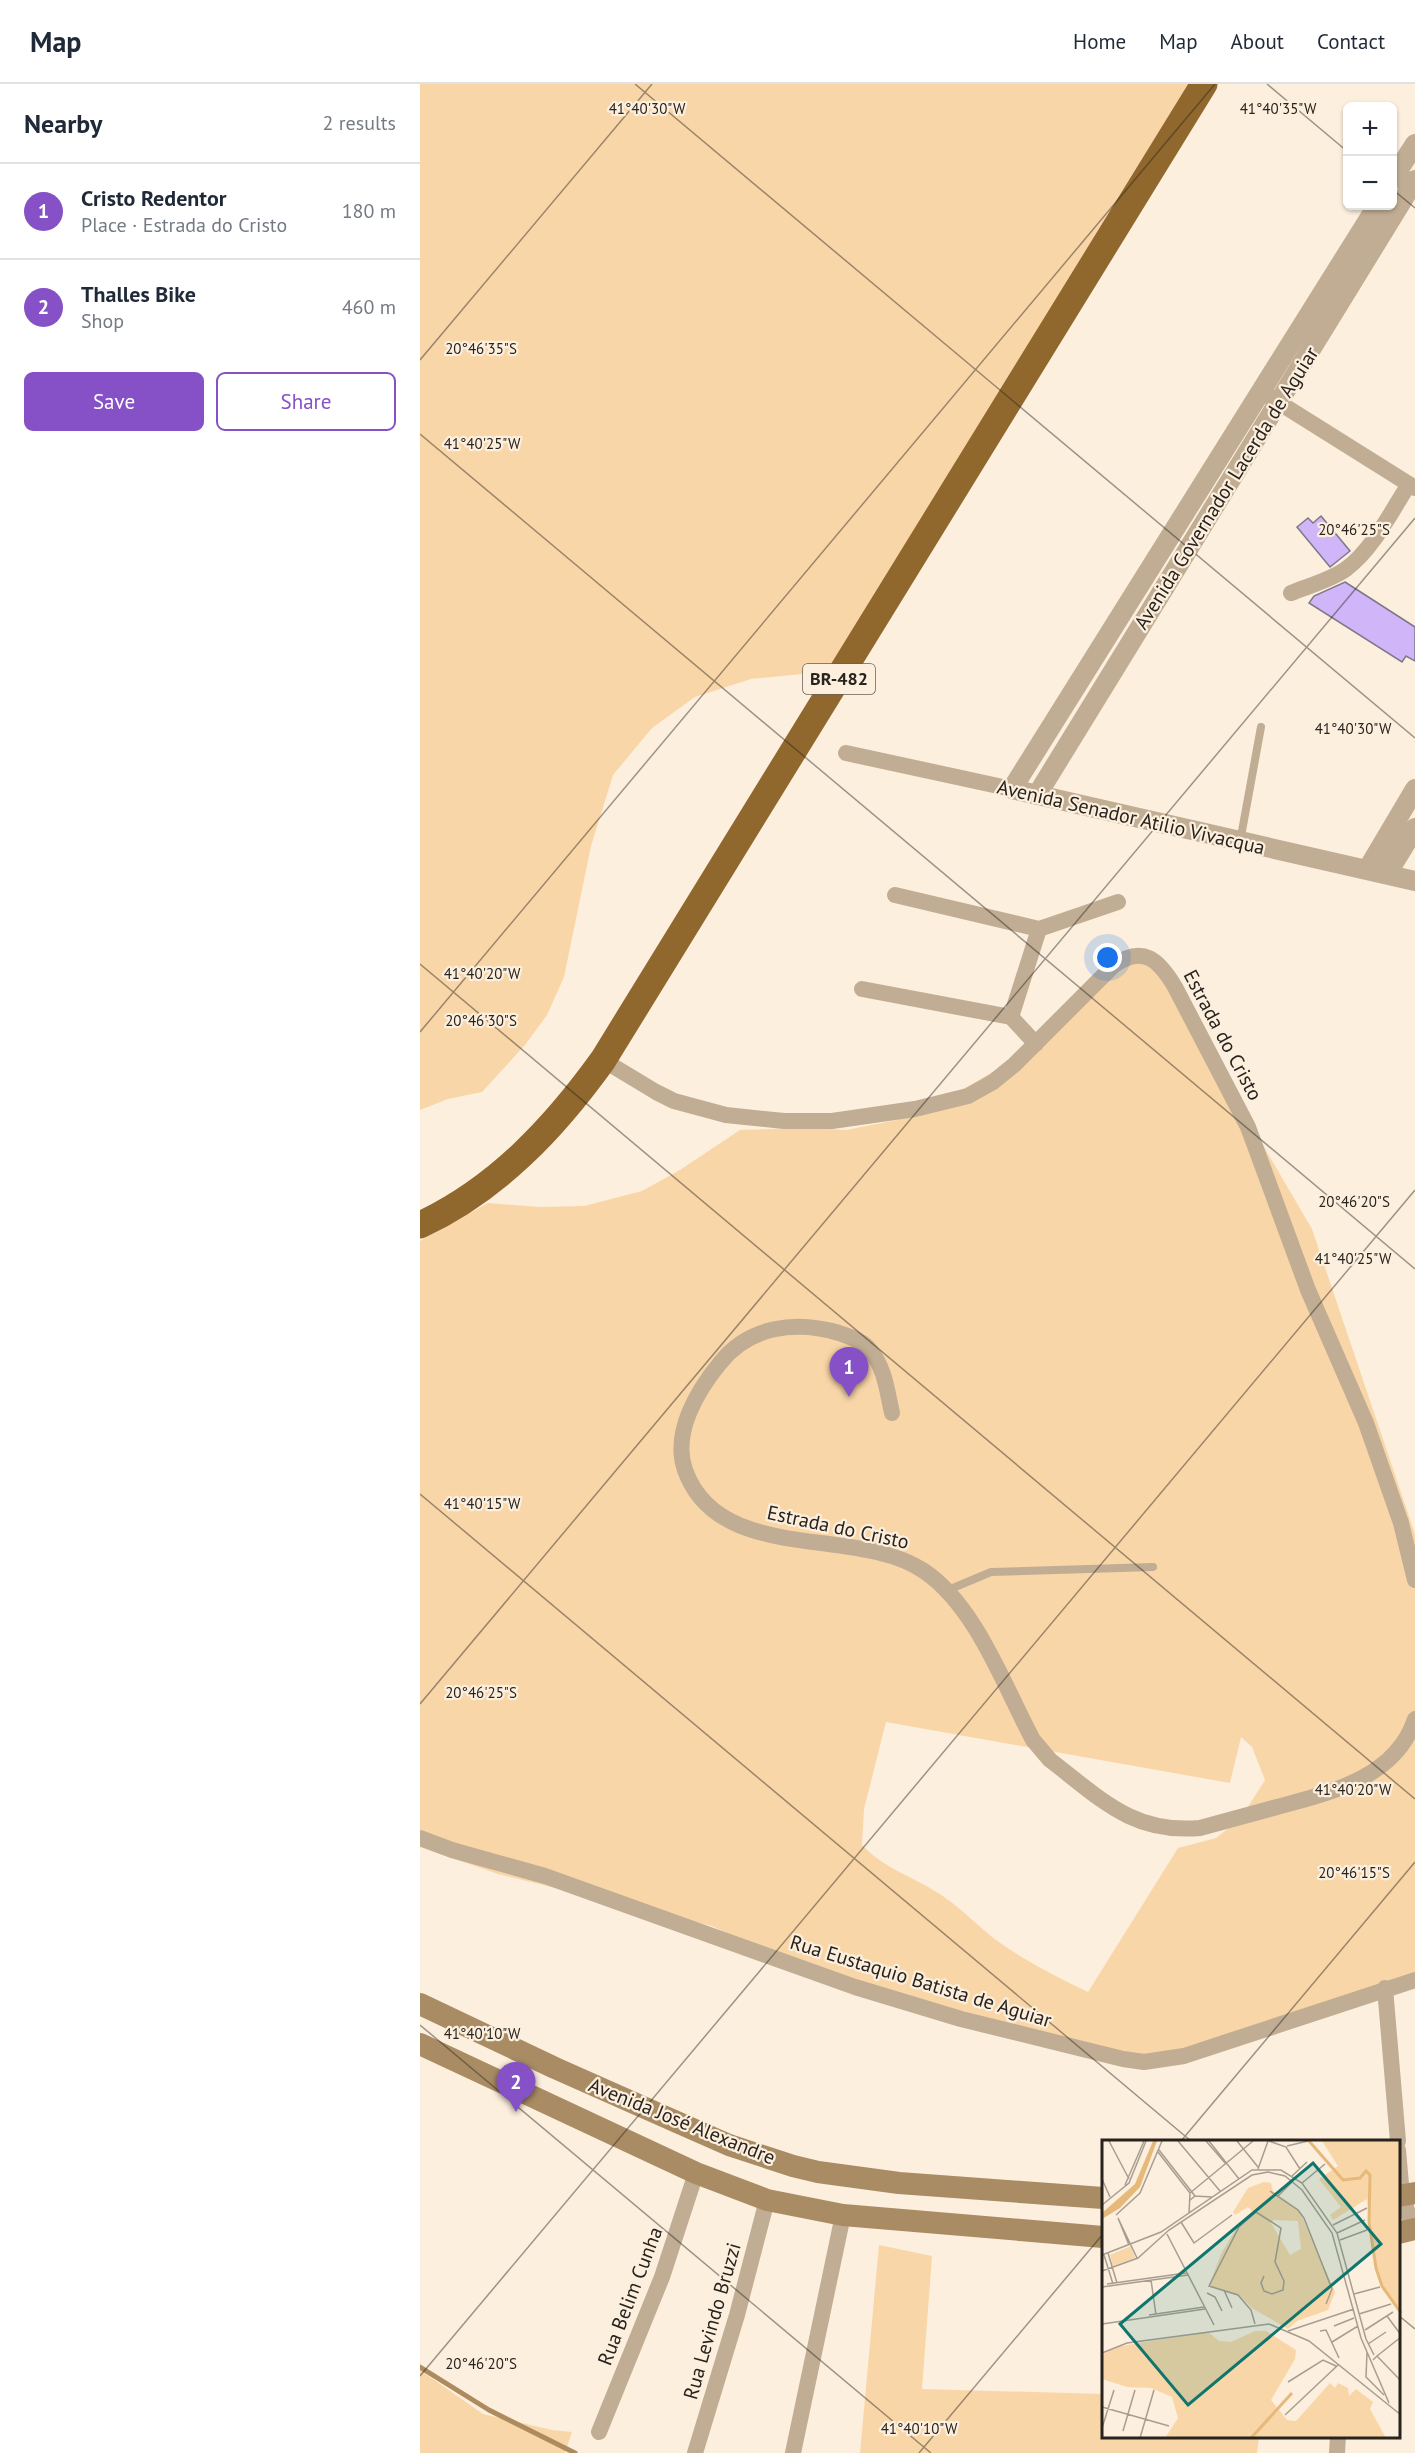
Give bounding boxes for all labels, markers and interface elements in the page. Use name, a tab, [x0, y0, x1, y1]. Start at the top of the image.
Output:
text: Map	[30, 23, 81, 60]
text: Home	[1073, 28, 1126, 55]
text: Map	[1159, 28, 1198, 55]
text: About	[1231, 28, 1284, 55]
text: Contact	[1317, 28, 1385, 55]
text: 41°40'30"W	[609, 99, 686, 118]
text: 41°40'35"W	[1240, 99, 1317, 118]
map controls	[1343, 102, 1397, 210]
button: +	[1343, 102, 1397, 156]
text: Nearby	[24, 107, 102, 140]
text: 2 results	[323, 110, 396, 136]
button: −	[1343, 156, 1397, 210]
text: Cristo Redentor	[81, 184, 226, 212]
text: 1	[38, 198, 49, 224]
text: 180 m	[342, 198, 396, 224]
text: Place · Estrada do Cristo	[81, 212, 287, 238]
text: Thalles Bike	[81, 280, 196, 308]
text: 2	[38, 294, 49, 320]
text: 460 m	[342, 294, 396, 320]
text: Shop	[81, 308, 124, 334]
text: 20°46'35"S	[445, 339, 517, 358]
street label: Avenida Governador Lacerda de Aguiar	[1128, 342, 1324, 634]
button: Save	[24, 372, 204, 431]
button: Share	[216, 372, 396, 431]
text: 41°40'25"W	[444, 434, 521, 453]
text: 20°46'25"S	[1318, 520, 1390, 539]
road number: BR-482	[803, 664, 875, 694]
text: 41°40'30"W	[1315, 719, 1392, 738]
street label: Avenida Senador Atilio Vivacqua	[995, 774, 1267, 860]
your location	[1093, 943, 1122, 972]
text: 41°40'20"W	[444, 964, 521, 983]
street label: Estrada do Cristo	[1178, 965, 1268, 1105]
text: 20°46'30"S	[445, 1011, 517, 1030]
text: 20°46'20"S	[1318, 1192, 1390, 1211]
text: 41°40'25"W	[1315, 1249, 1392, 1268]
pin: 1	[830, 1348, 868, 1397]
text: 41°40'15"W	[444, 1494, 521, 1513]
street label: Estrada do Cristo	[765, 1499, 911, 1555]
text: 20°46'25"S	[445, 1683, 517, 1702]
text: 41°40'20"W	[1315, 1780, 1392, 1799]
text: 20°46'15"S	[1318, 1863, 1390, 1882]
street label: Rua Eustaquio Batista de Aguiar	[787, 1929, 1055, 2033]
text: 41°40'10"W	[444, 2024, 521, 2043]
pin: 2	[496, 2062, 536, 2112]
street label: Avenida José Alexandre	[585, 2072, 779, 2170]
inset map	[1102, 2140, 1400, 2438]
street label: Rua Belim Cunha	[592, 2223, 668, 2369]
street label: Rua Levindo Bruzzi	[677, 2240, 747, 2402]
text: 20°46'20"S	[445, 2354, 517, 2373]
text: 41°40'10"W	[881, 2419, 958, 2438]

